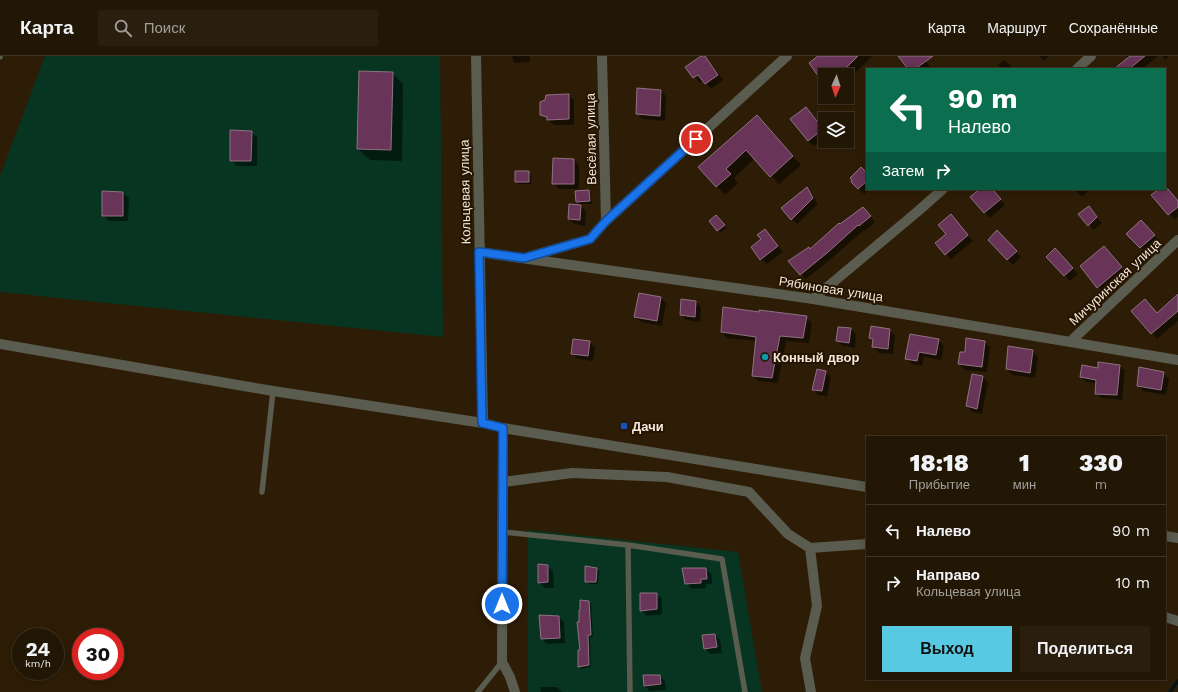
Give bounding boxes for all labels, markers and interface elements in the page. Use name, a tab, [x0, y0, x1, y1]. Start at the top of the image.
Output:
search box	[98, 10, 378, 46]
text: Карта	[20, 16, 74, 39]
icon: search	[112, 17, 134, 39]
text: Поиск	[144, 19, 185, 37]
text: Карта	[928, 20, 965, 36]
text: Маршрут	[987, 20, 1047, 36]
text: Сохранённые	[1069, 20, 1158, 36]
north arrow	[818, 68, 854, 104]
map controls	[818, 68, 854, 148]
text: 90 m	[948, 82, 1018, 115]
icon: left	[882, 84, 934, 136]
street label: Весёлая улица	[583, 92, 599, 185]
button: layers	[818, 112, 854, 148]
text: Налево	[948, 116, 1011, 137]
pin	[679, 122, 713, 156]
icon: arrive	[685, 128, 707, 150]
street label: Кольцевая улица	[457, 139, 473, 244]
icon: right	[932, 160, 954, 182]
text: Затем	[882, 162, 924, 180]
street label: Мичуринская улица	[1066, 235, 1164, 328]
street label: Рябиновая улица	[778, 273, 885, 305]
place label: Конный двор	[773, 350, 859, 365]
marker: Конный двор	[760, 352, 770, 362]
place label: Дачи	[632, 419, 664, 434]
marker: Дачи	[619, 421, 629, 431]
text: 18:18	[910, 449, 969, 477]
text: 1	[1019, 449, 1030, 477]
text: 330	[1079, 449, 1123, 477]
text: Прибытие	[909, 477, 970, 492]
text: мин	[1013, 477, 1036, 492]
text: m	[1095, 477, 1107, 492]
icon: left	[882, 520, 904, 542]
text: Налево	[916, 522, 971, 540]
text: 90 m	[1112, 522, 1150, 540]
text: Направо	[916, 566, 980, 584]
icon: right	[882, 572, 904, 594]
text: 10 m	[1115, 574, 1150, 592]
position arrow	[481, 583, 523, 625]
text: Кольцевая улица	[916, 584, 1021, 599]
button: Выход	[882, 626, 1012, 672]
button: Поделиться	[1020, 626, 1150, 672]
speed limit sign: 30	[72, 628, 124, 680]
text: 24	[26, 637, 50, 661]
text: km/h	[25, 658, 51, 669]

